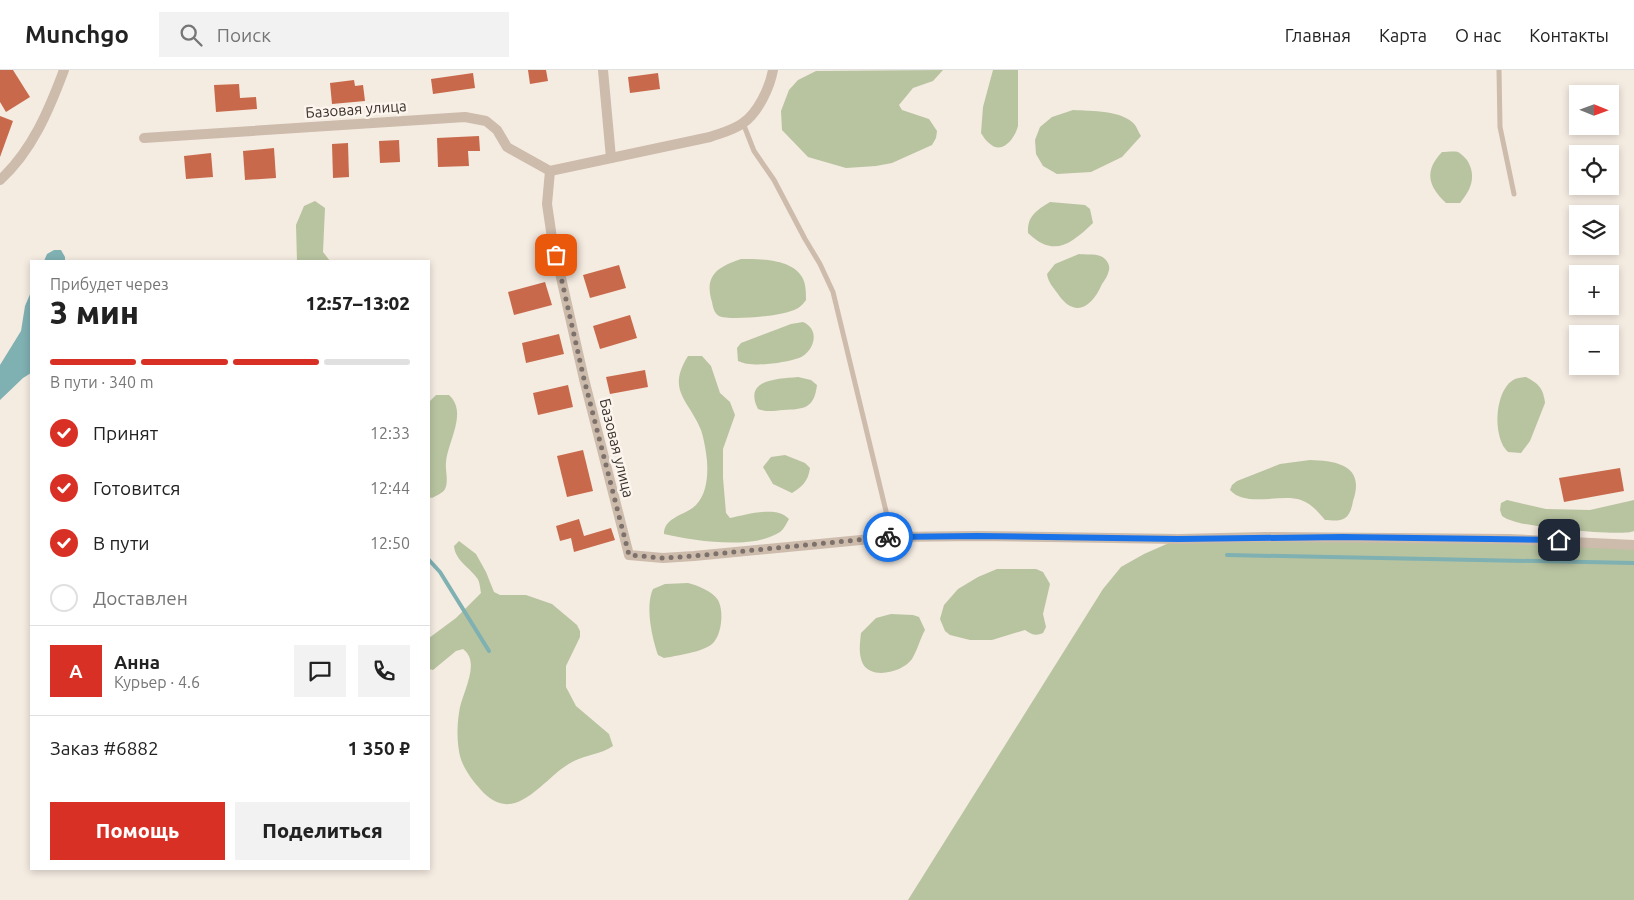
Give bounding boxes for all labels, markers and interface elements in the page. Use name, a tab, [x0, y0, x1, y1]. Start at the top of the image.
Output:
search box	[159, 12, 509, 57]
text: Munchgo	[25, 21, 129, 48]
icon: search	[177, 21, 205, 49]
text: Поиск	[217, 24, 271, 46]
text: Главная	[1285, 25, 1351, 45]
text: Карта	[1379, 25, 1427, 45]
text: О нас	[1455, 25, 1501, 45]
text: Контакты	[1529, 25, 1609, 45]
north arrow	[1569, 85, 1619, 135]
map controls	[1569, 85, 1619, 375]
street label: Базовая улица	[305, 97, 407, 121]
button: locate	[1569, 145, 1619, 195]
button: layers	[1569, 205, 1619, 255]
pin	[535, 234, 577, 276]
icon: bag	[542, 241, 570, 269]
button: +	[1569, 265, 1619, 315]
text: Прибудет через	[50, 275, 169, 293]
text: 12:57–13:02	[305, 292, 410, 314]
text: 3 мин	[50, 294, 139, 330]
button: −	[1569, 325, 1619, 375]
text: В пути · 340 m	[50, 373, 153, 391]
street label: Базовая улица	[596, 397, 638, 499]
icon: check	[50, 419, 78, 447]
text: Принят	[93, 422, 158, 444]
text: 12:33	[370, 424, 410, 442]
icon: check	[50, 474, 78, 502]
text: Готовится	[93, 477, 180, 499]
text: 12:44	[370, 479, 410, 497]
courier	[863, 512, 913, 562]
pin	[1538, 519, 1580, 561]
icon: bike	[874, 523, 902, 551]
icon: home	[1545, 526, 1573, 554]
icon: check	[50, 529, 78, 557]
text: В пути	[93, 532, 150, 554]
text: 12:50	[370, 534, 410, 552]
text: Доставлен	[93, 587, 188, 609]
button: chat	[294, 645, 346, 697]
button: phone	[358, 645, 410, 697]
text: Анна	[114, 651, 160, 673]
text: А	[69, 660, 83, 682]
text: Курьер · 4.6	[114, 673, 200, 691]
text: Заказ #6882	[50, 737, 159, 759]
text: 1 350 ₽	[347, 737, 410, 759]
button: Помощь	[50, 802, 225, 860]
button: Поделиться	[235, 802, 410, 860]

